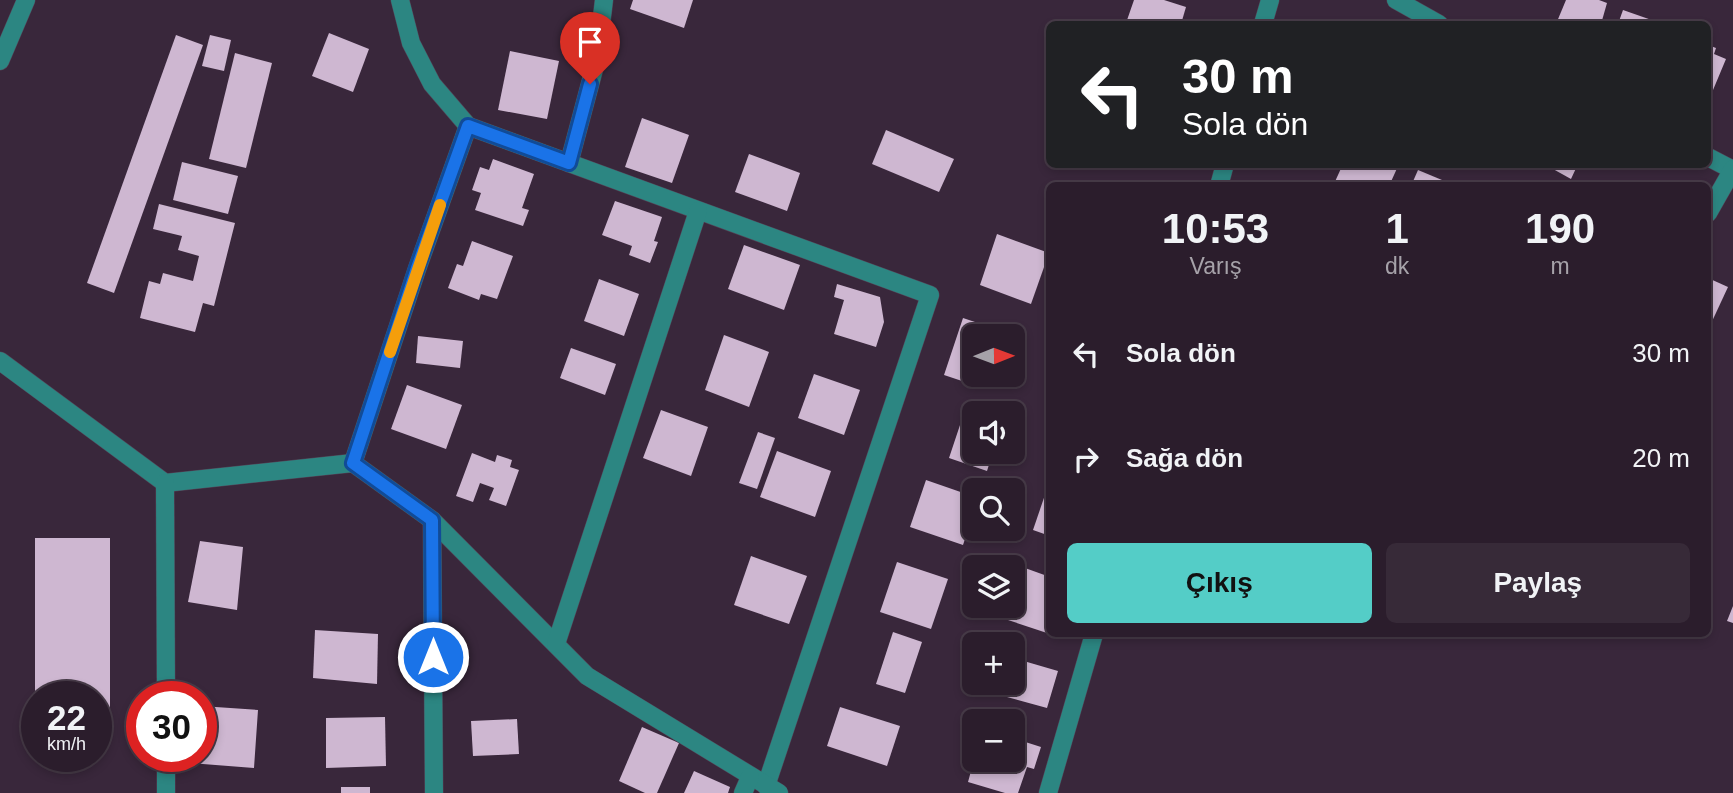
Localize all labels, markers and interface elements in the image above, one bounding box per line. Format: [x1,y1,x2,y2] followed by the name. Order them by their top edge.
[560,12.0,620,84] pin
[571,23,609,61] icon: arrive
[1067,49,1158,140] icon: left
[1182,49,1294,103] text: 30 m
[1182,106,1308,142] text: Sola dön
[1162,205,1269,252] text: 10:53
[1385,205,1409,252] text: 1
[1525,205,1595,252] text: 190
[1190,253,1242,279] text: Varış
[1385,253,1409,279] text: dk
[1551,253,1570,279] text: m
[962,324,1026,387] north arrow
[962,324,1025,772] map controls
[1067,335,1105,373] icon: left
[1126,338,1236,368] text: Sola dön
[1632,338,1690,368] text: 30 m
[962,401,1025,464] button: sound
[1067,440,1105,478] icon: right
[1126,443,1243,473] text: Sağa dön
[1632,443,1690,473] text: 20 m
[962,478,1025,541] button: search
[1067,543,1372,623] button: Çıkış
[1386,543,1690,623] button: Paylaş
[962,555,1025,618] button: layers
[396,620,470,694] position arrow
[962,632,1025,695] button: +
[126,681,217,772] speed limit sign: 30
[47,698,86,737] text: 22
[962,709,1025,772] button: −
[47,734,86,754] text: km/h

